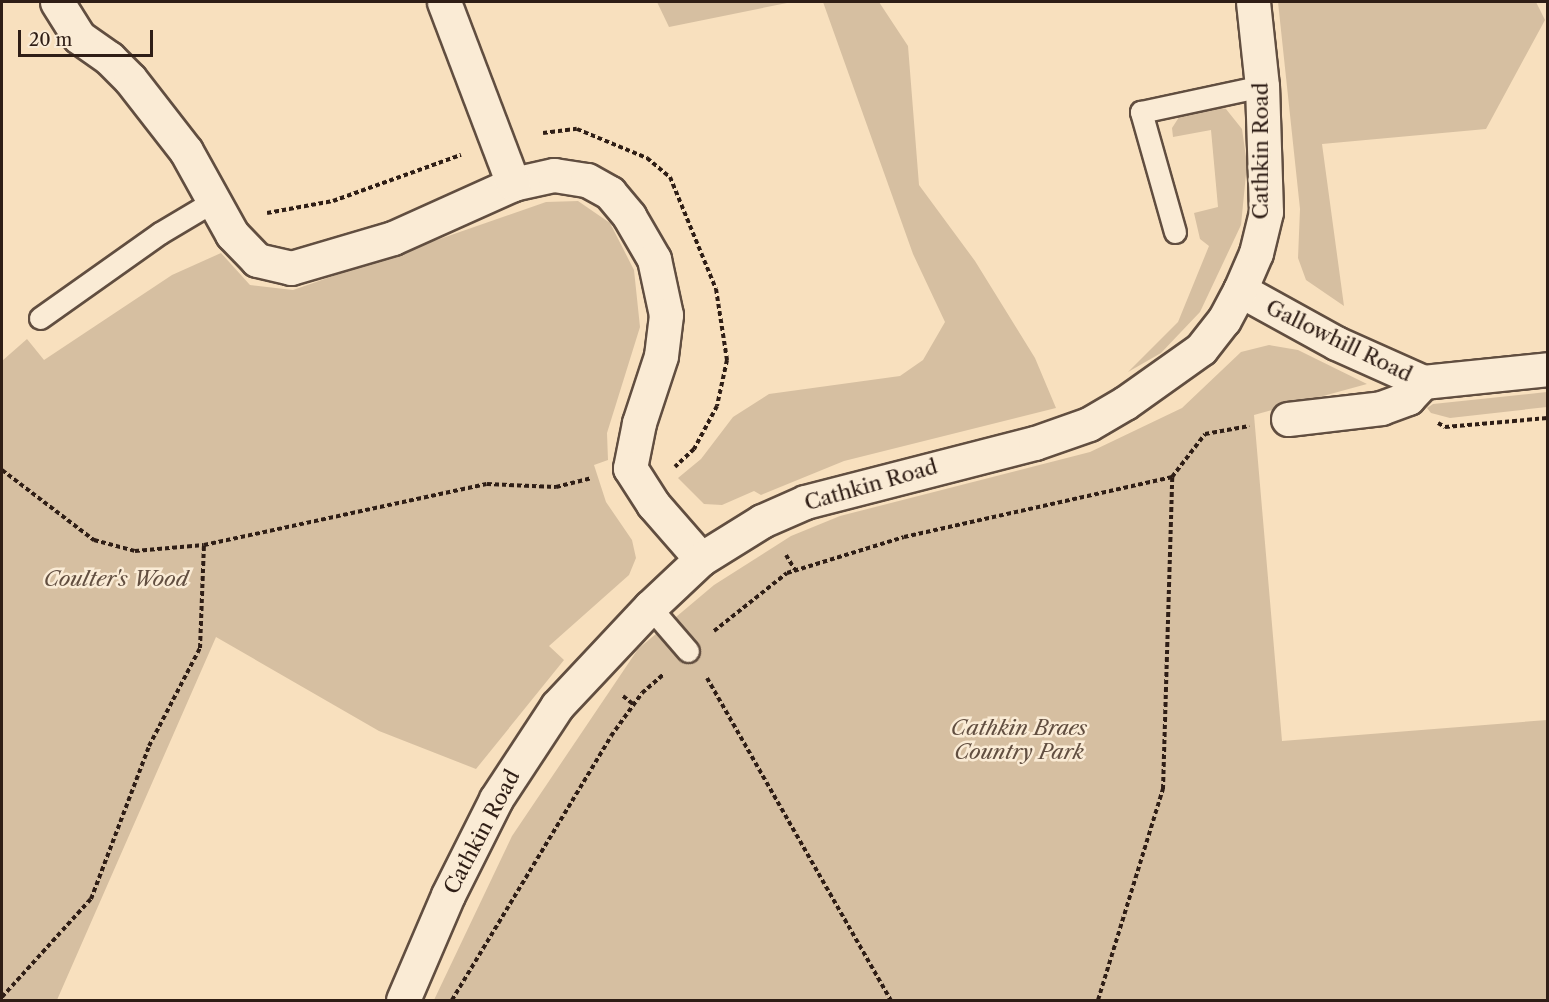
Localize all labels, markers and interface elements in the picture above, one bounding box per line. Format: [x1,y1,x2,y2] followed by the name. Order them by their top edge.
[21,18,156,56] scale bar
[29,29,72,51] text: 20 m
[1248,82,1274,220] street label: Cathkin Road
[1262,295,1416,387] street label: Gallowhill Road
[802,454,940,516] street label: Cathkin Road
[44,566,188,592] park label: Coulter's Wood
[951,715,1087,765] park label: Cathkin Braes Country Park
[439,766,525,898] street label: Cathkin Road

